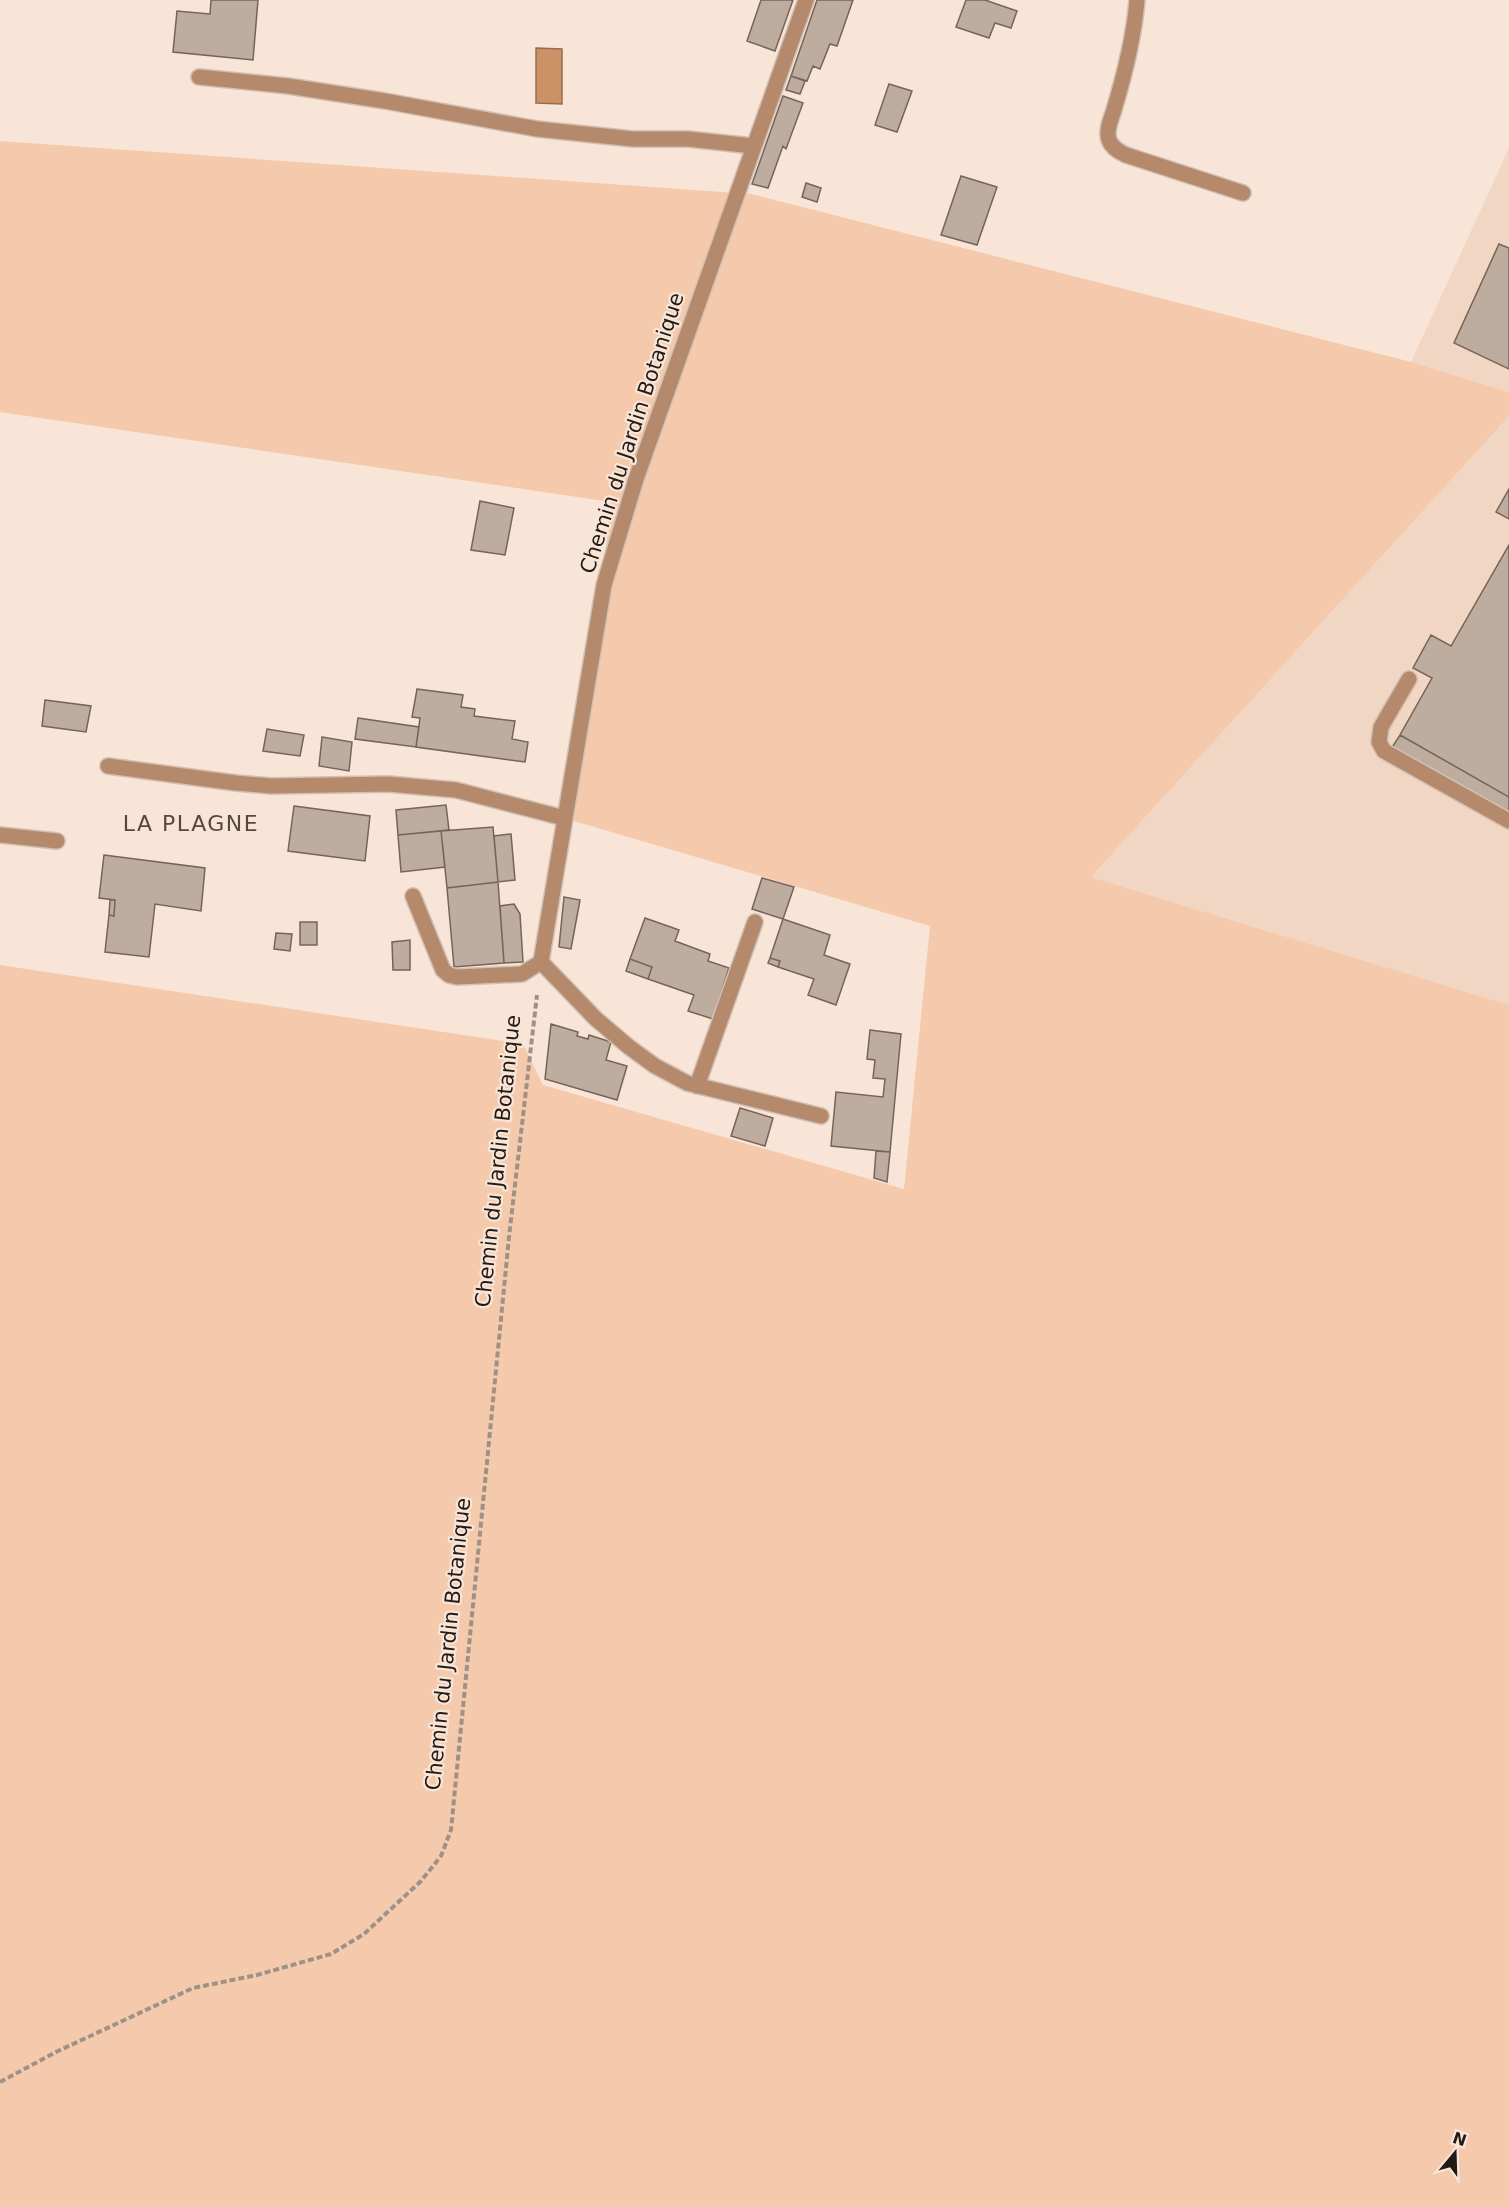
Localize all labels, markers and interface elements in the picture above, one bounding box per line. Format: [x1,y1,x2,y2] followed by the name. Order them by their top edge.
[575,289,689,577] street label: Chemin du Jardin Botanique
[123,811,259,836] district label: LA PLAGNE
[471,1014,525,1308] street label: Chemin du Jardin Botanique
[421,1497,475,1791] street label: Chemin du Jardin Botanique
[1425,2123,1485,2183] north arrow
[1450,2128,1469,2150] text: N

